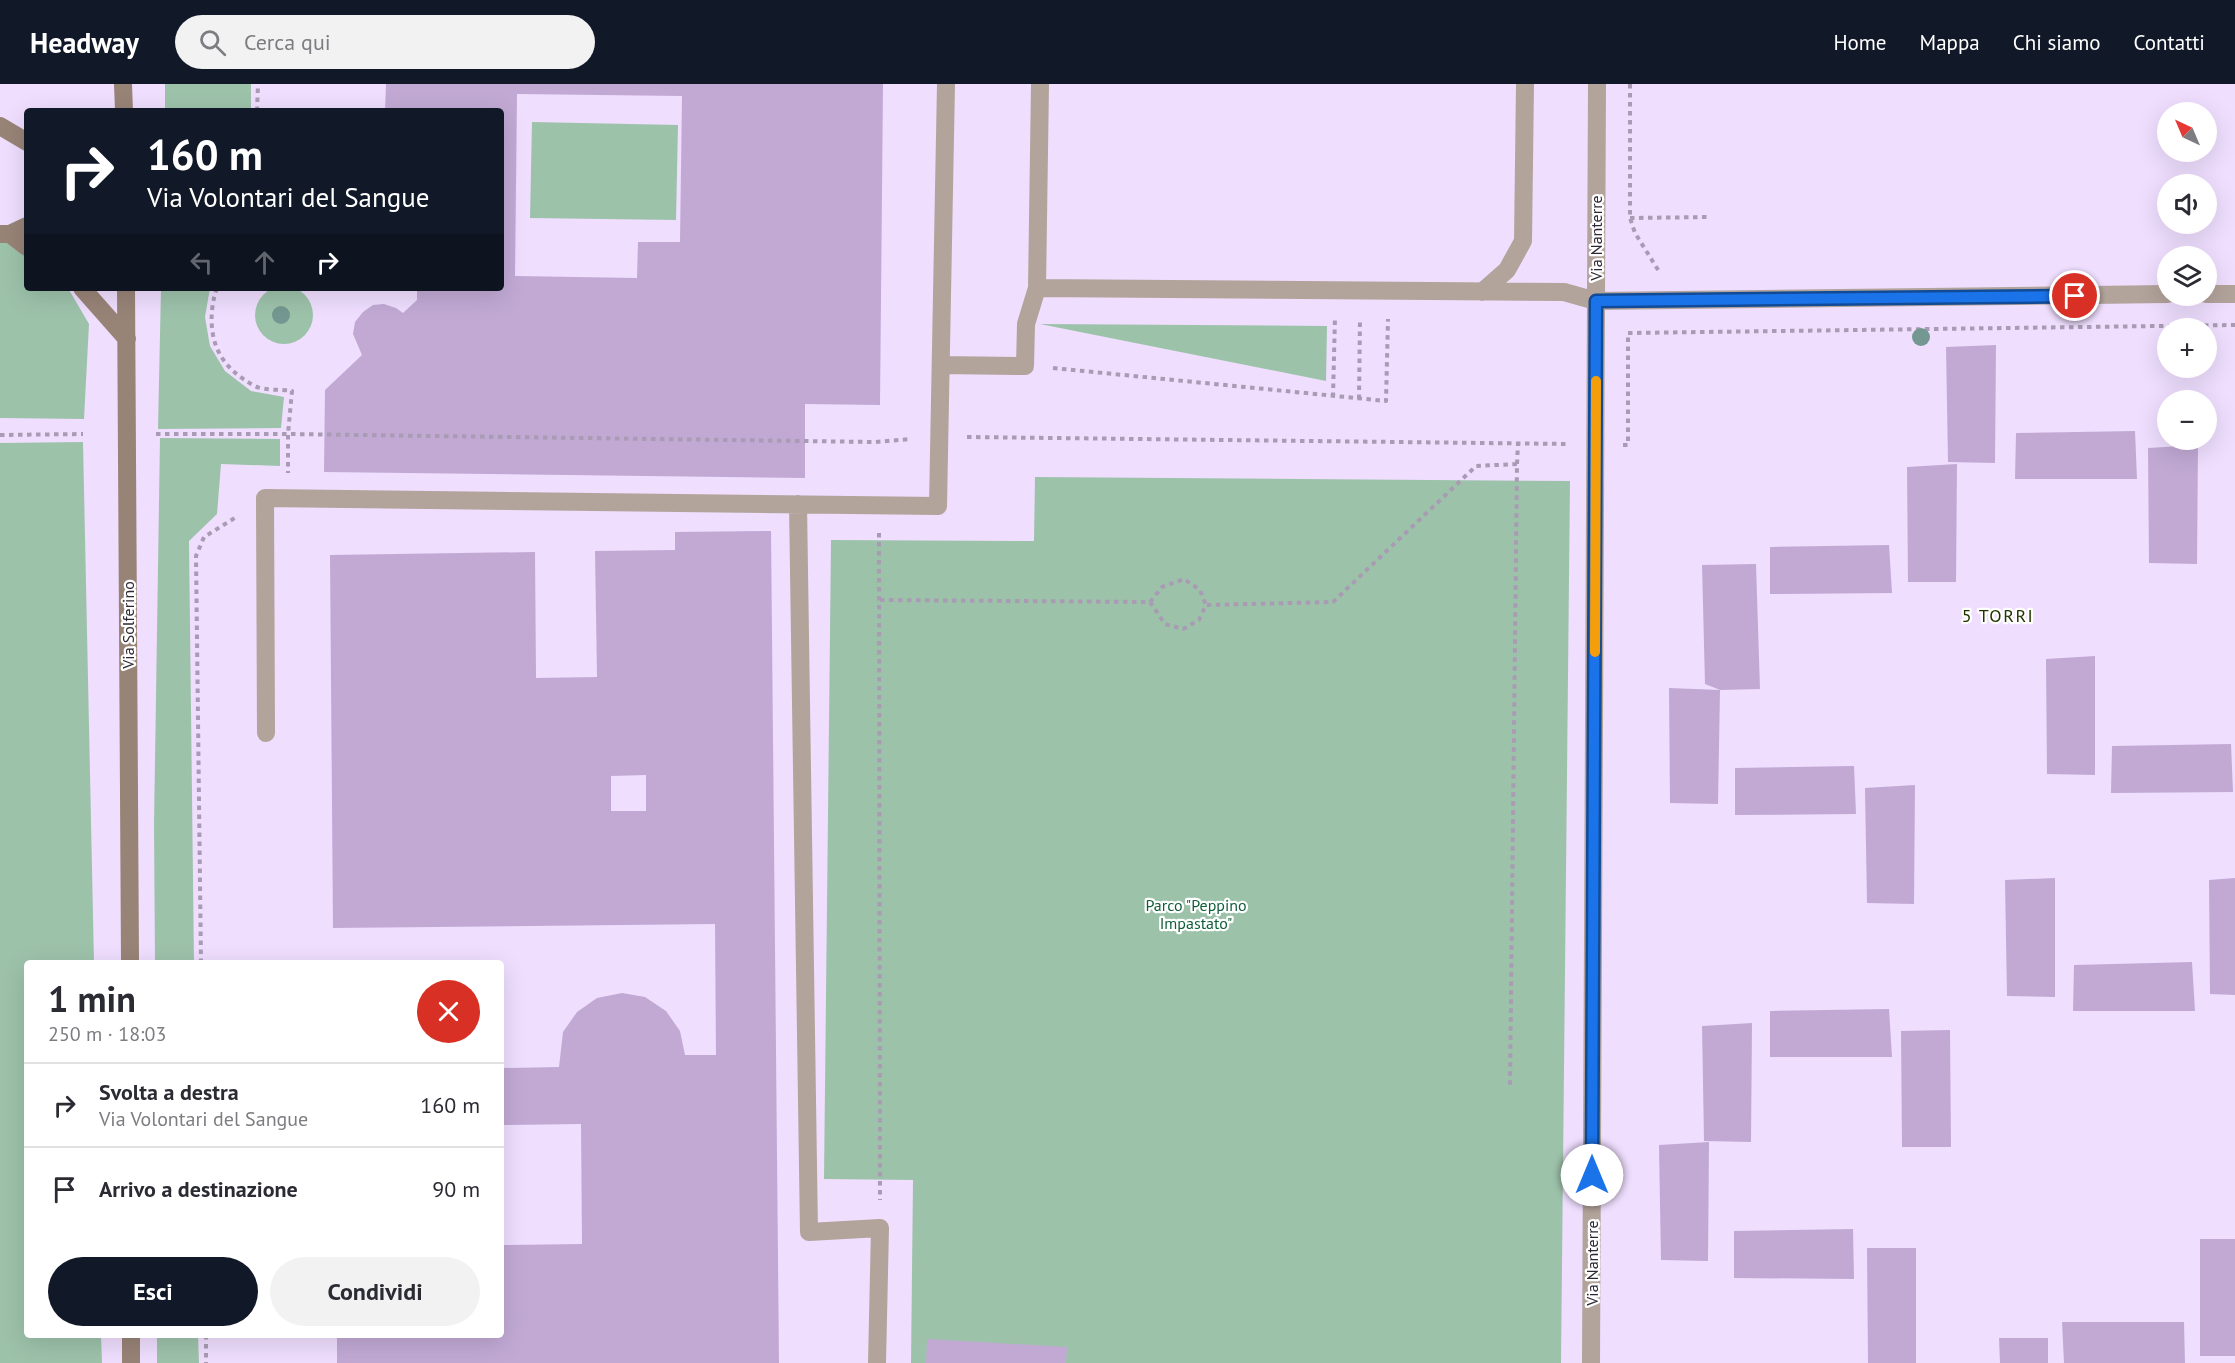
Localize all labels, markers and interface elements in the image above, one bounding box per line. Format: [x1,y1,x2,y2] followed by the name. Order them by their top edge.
[175,15,595,69] search box
[30,24,139,61] text: Headway
[196,26,229,59] icon: search
[244,28,331,56] text: Cerca qui
[1833,29,1887,56] text: Home
[1920,29,1980,56] text: Mappa
[2013,29,2101,56] text: Chi siamo
[2134,29,2205,56] text: Contatti
[2157,102,2217,162] north arrow
[2157,102,2217,450] map controls
[147,127,263,182] text: 160 m
[48,132,126,210] icon: right
[2157,174,2217,234] button: sound
[147,180,430,214] text: Via Volontari del Sangue
[1586,195,1606,282] street label: Via Nanterre
[185,246,218,279] icon: left
[248,246,281,279] icon: ahead
[311,246,344,279] icon: right
[2157,246,2217,306] button: layers
[2049,270,2100,321] pin
[2058,279,2091,312] icon: arrive
[2157,318,2217,378] button: +
[2157,390,2217,450] button: −
[118,581,138,670] street label: Via Solferino
[1962,604,2034,627] district label: 5 TORRI
[1145,895,1247,933] park label: Parco "Peppino Impastato"
[48,975,136,1022] text: 1 min
[417,980,480,1043] button: close
[48,1021,166,1047] text: 250 m · 18:03
[99,1078,239,1106] text: Svolta a destra
[48,1089,81,1122] icon: right
[420,1091,480,1119] text: 160 m
[99,1106,308,1132] text: Via Volontari del Sangue
[1560,1143,1624,1207] position arrow
[48,1173,81,1206] icon: arrive
[99,1175,298,1203] text: Arrivo a destinazione
[432,1175,480,1203] text: 90 m
[1582,1220,1602,1307] street label: Via Nanterre
[48,1257,258,1326] button: Esci
[270,1257,480,1326] button: Condividi

